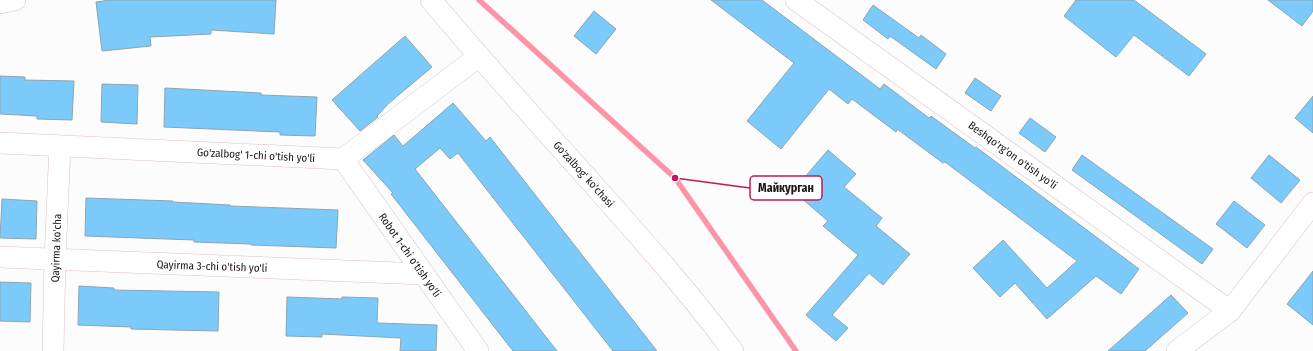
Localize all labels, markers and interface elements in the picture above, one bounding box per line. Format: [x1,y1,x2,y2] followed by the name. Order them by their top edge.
[966,119,1060,192] street label: Beshqo'rg'on o'tish yo'li
[551,139,617,210] street label: Go'zalbog' ko'chasi
[197,146,316,165] street label: Go'zalbog' 1-chi o'tish yo'li
[750,176,822,200] callout: Майкурган
[758,181,814,195] text: Майкурган
[376,211,444,300] street label: Robot 1-chi o'tish yo'li
[49,213,64,283] street label: Qayirma ko'cha
[156,258,268,275] street label: Qayirma 3-chi o'tish yo'li

